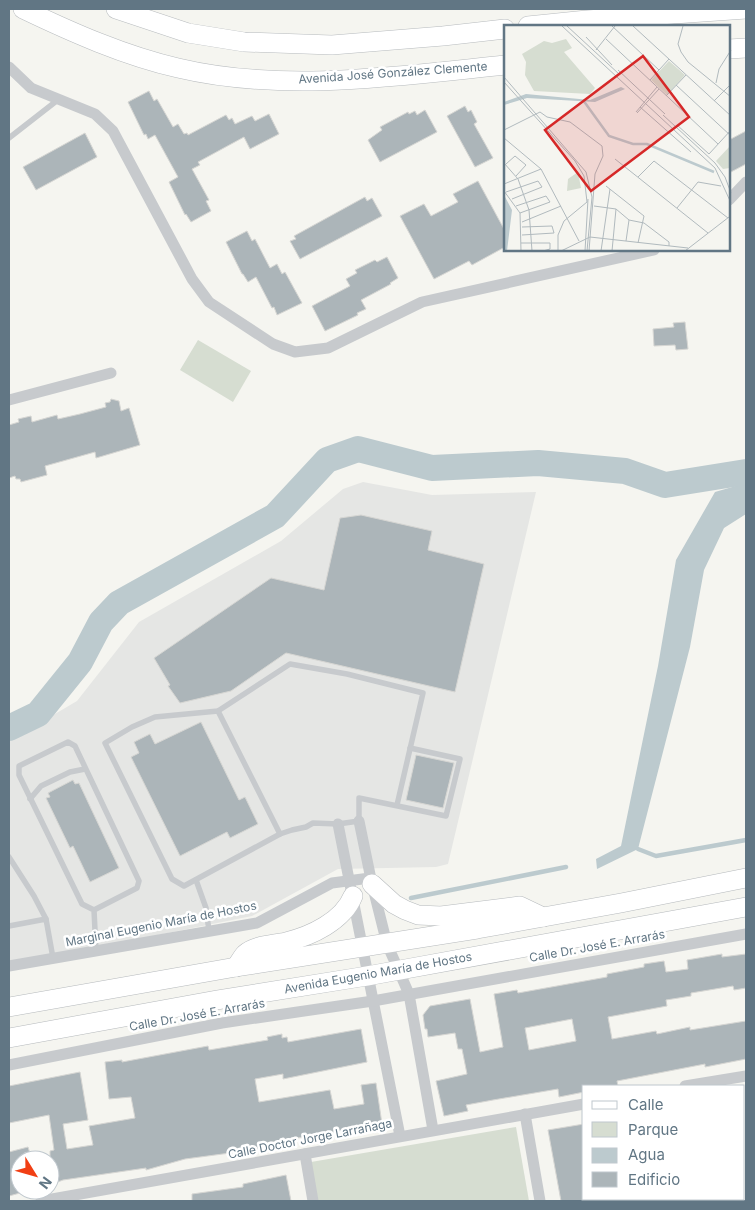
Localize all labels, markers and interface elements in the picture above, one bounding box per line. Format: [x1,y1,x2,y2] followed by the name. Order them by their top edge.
[504,25,730,251] inset map
[298,58,488,87] street label: Avenida José González Clemente
[64,898,258,949] street label: Marginal Eugenio María de Hostos
[528,926,666,965] street label: Calle Dr. José E. Arrarás
[283,949,473,996] street label: Avenida Eugenio María de Hostos
[128,995,266,1034] street label: Calle Dr. José E. Arrarás
[582,1085,745,1200] legend
[628,1095,663,1114] text: Calle
[227,1115,393,1162] street label: Calle Doctor Jorge Larrañaga
[628,1120,678,1139] text: Parque
[628,1145,665,1164] text: Agua
[10,1150,60,1200] north arrow
[628,1170,680,1189] text: Edificio
[36,1174,56,1193] text: N

